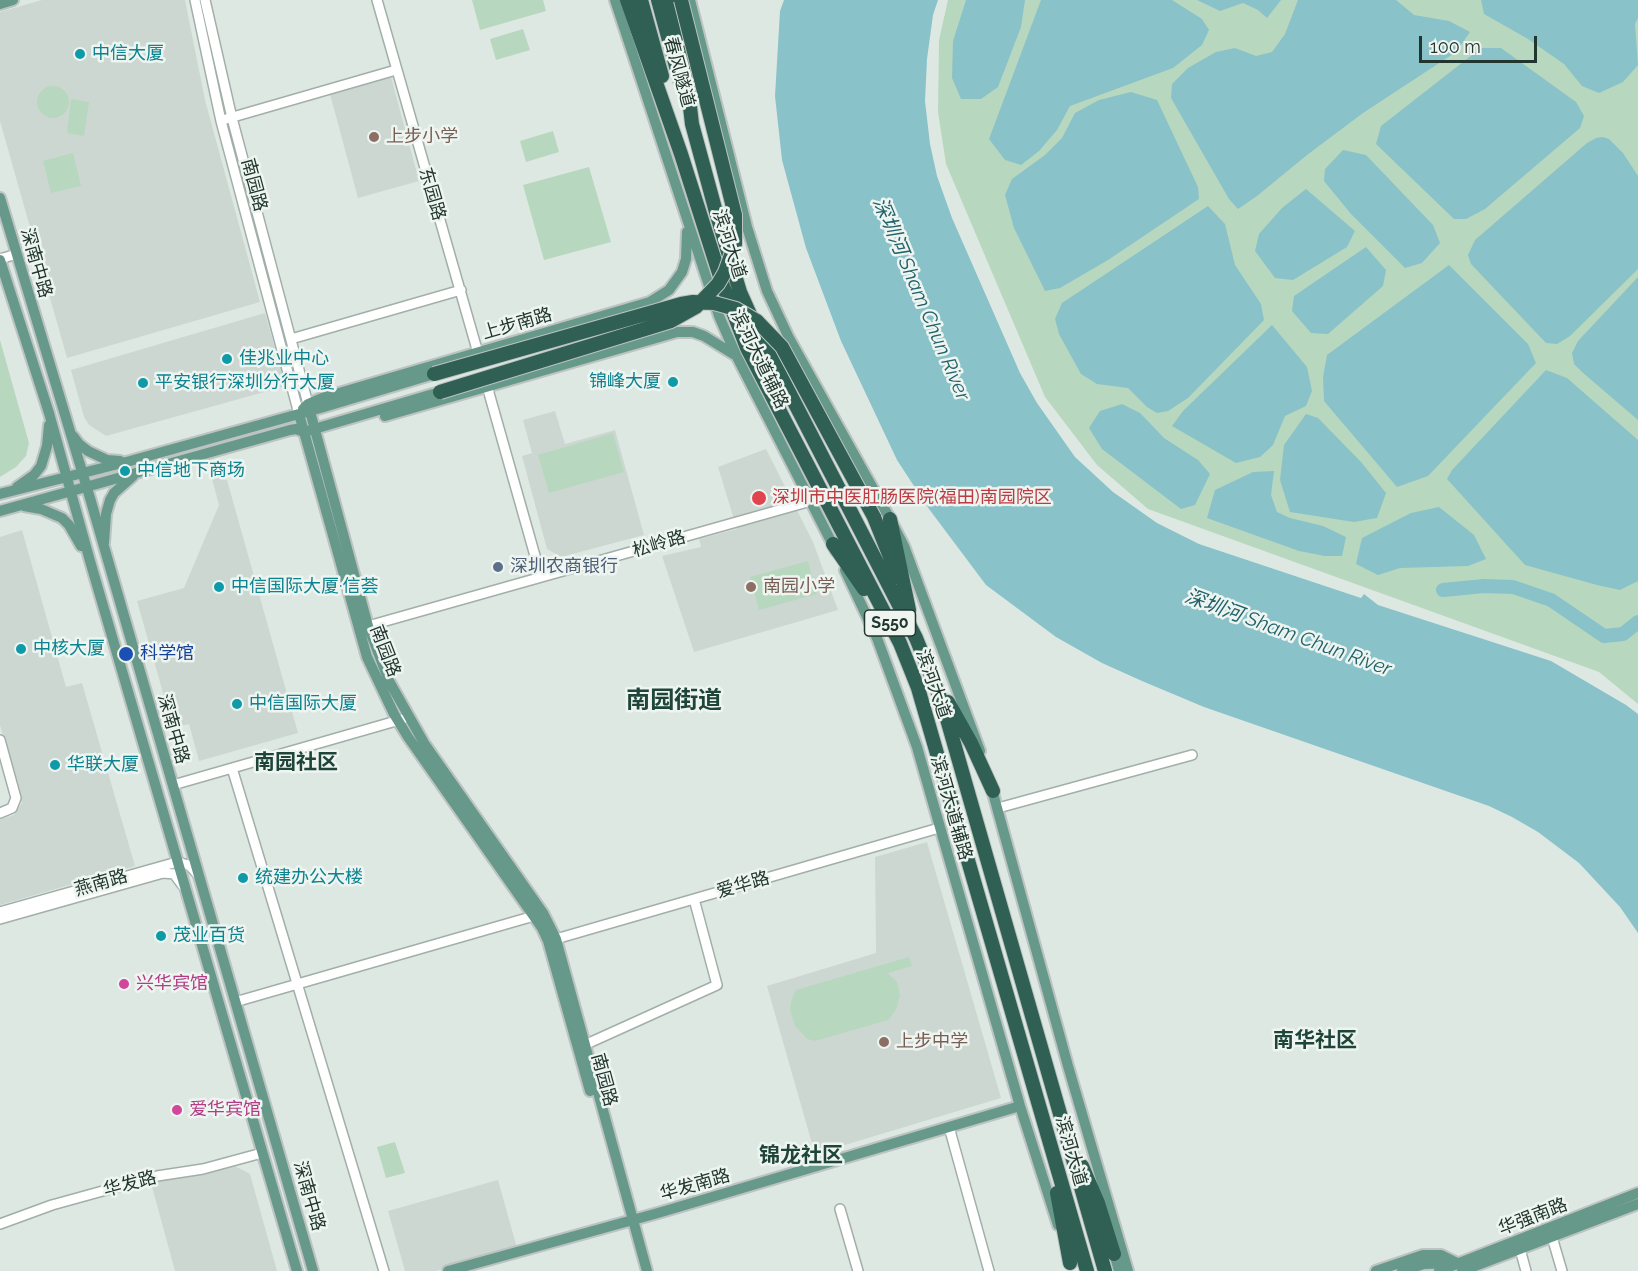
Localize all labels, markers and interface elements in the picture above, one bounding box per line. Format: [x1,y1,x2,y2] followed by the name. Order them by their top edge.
[1422,24,1540,62] scale bar
[659,34,699,110] street label: 春风隧道
[1430,36,1481,57] text: 100 m
[92,43,164,65] place label: 中信大厦
[73,47,87,61] marker: 中信大厦
[386,126,458,148] place label: 上步小学
[367,130,381,144] marker: 上步小学
[237,156,271,214] street label: 南园路
[414,165,450,223] street label: 东园路
[867,194,975,404] water label: 深圳河 Sham Chun River
[708,206,750,282] street label: 滨河大道
[16,225,56,301] street label: 深南中路
[479,304,555,344] street label: 上步南路
[726,306,792,412] street label: 滨河大道辅路
[239,348,329,370] place label: 佳兆业中心
[220,352,234,366] marker: 佳兆业中心
[589,371,661,393] place label: 锦峰大厦
[155,372,335,394] place label: 平安银行深圳分行大厦
[666,375,680,389] marker: 锦峰大厦
[136,376,150,390] marker: 平安银行深圳分行大厦
[137,460,245,482] place label: 中信地下商场
[118,464,132,478] marker: 中信地下商场
[772,487,1052,509] place label: 深圳市中医肛肠医院(福田)南园院区
[750,489,768,507] marker: 深圳市中医肛肠医院(福田)南园院区
[630,526,688,562] street label: 松岭路
[510,556,618,578] place label: 深圳农商银行
[491,560,505,574] marker: 深圳农商银行
[231,576,378,598] place label: 中信国际大厦·信荟
[763,576,835,598] place label: 南园小学
[212,580,226,594] marker: 中信国际大厦·信荟
[744,580,758,594] marker: 南园小学
[1181,584,1395,682] water label: 深圳河 Sham Chun River
[864,610,916,636] road number: S550
[365,622,405,680] street label: 南园路
[33,638,105,660] place label: 中核大厦
[14,642,28,656] marker: 中核大厦
[140,643,194,665] place label: 科学馆
[117,645,135,663] marker: 科学馆
[911,646,955,722] street label: 滨河大道
[626,687,722,715] district label: 南园街道
[153,691,193,767] street label: 深南中路
[249,693,357,715] place label: 中信国际大厦
[230,697,244,711] marker: 中信国际大厦
[254,750,338,776] district label: 南园社区
[926,753,976,863] street label: 滨河大道辅路
[67,754,139,776] place label: 华联大厦
[48,758,62,772] marker: 华联大厦
[72,865,130,901] street label: 燕南路
[255,867,363,889] place label: 统建办公大楼
[714,867,772,903] street label: 爱华路
[236,871,250,885] marker: 统建办公大楼
[173,925,245,947] place label: 茂业百货
[154,929,168,943] marker: 茂业百货
[136,973,208,995] place label: 兴华宾馆
[117,977,131,991] marker: 兴华宾馆
[1273,1028,1357,1054] district label: 南华社区
[896,1031,968,1053] place label: 上步中学
[877,1035,891,1049] marker: 上步中学
[587,1051,621,1109] street label: 南园路
[189,1099,261,1121] place label: 爱华宾馆
[170,1103,184,1117] marker: 爱华宾馆
[1051,1113,1091,1189] street label: 滨河大道
[759,1143,843,1169] district label: 锦龙社区
[289,1158,329,1234] street label: 深南中路
[657,1165,733,1205] street label: 华发南路
[101,1167,159,1201] street label: 华发路
[1496,1194,1570,1240] street label: 华强南路

